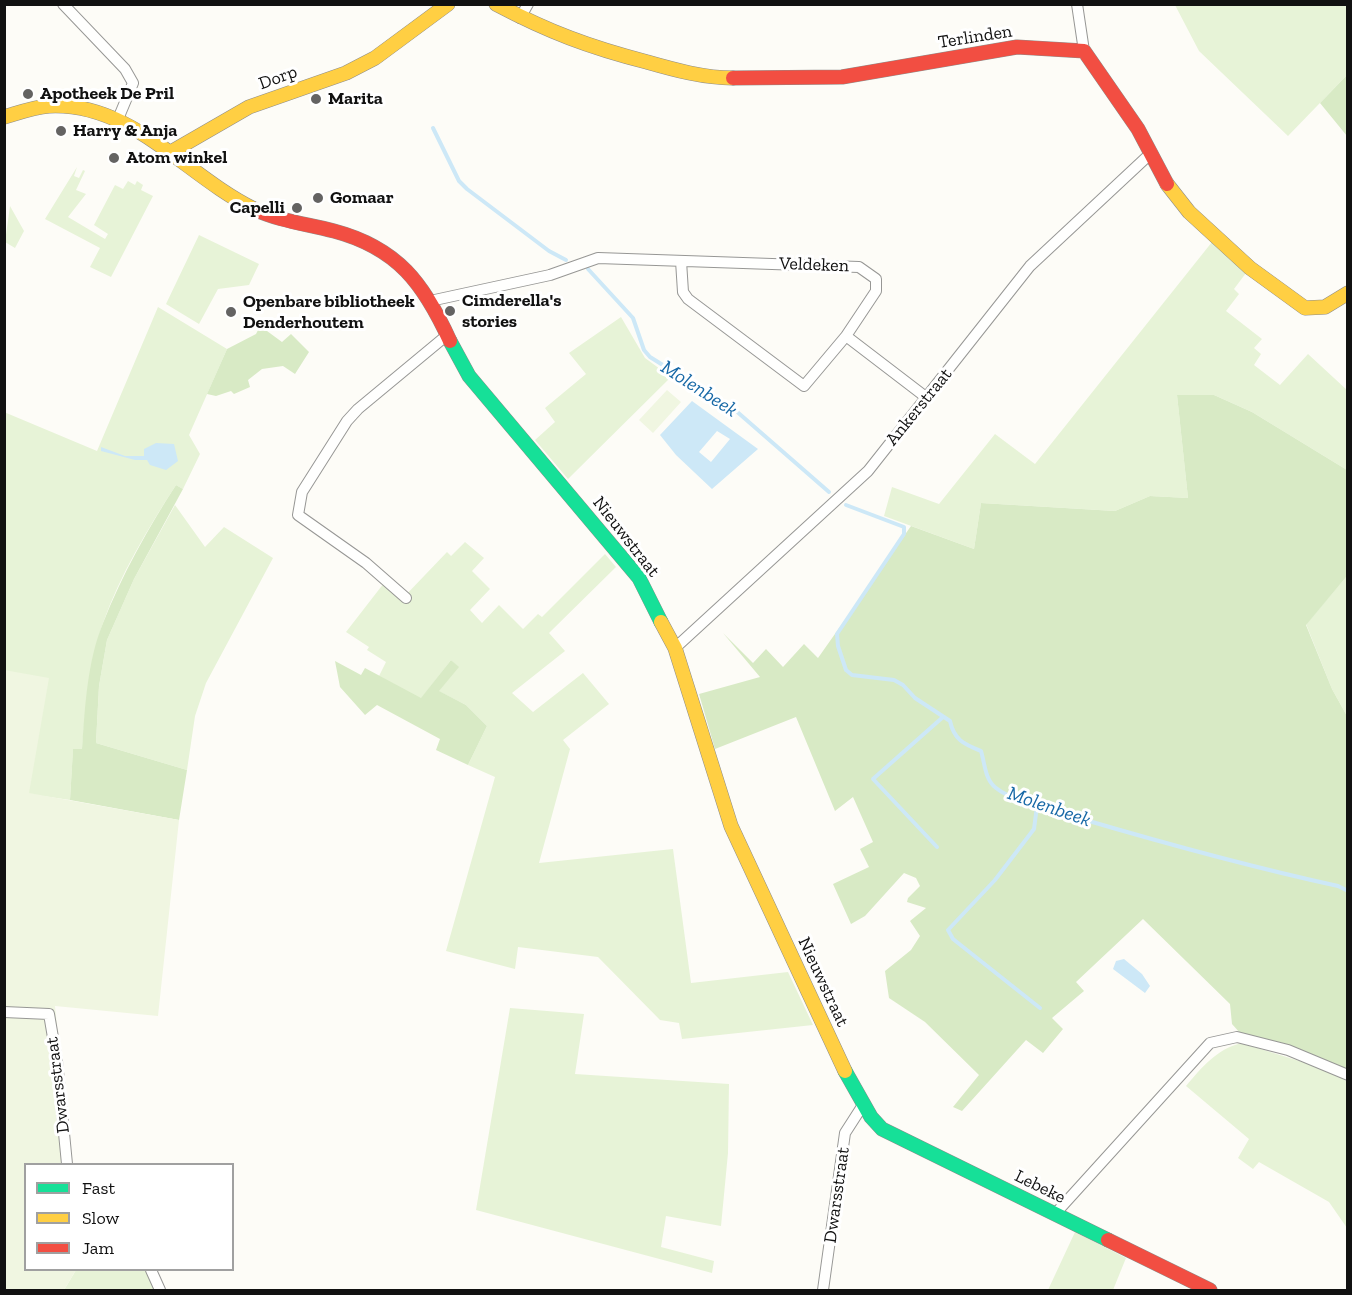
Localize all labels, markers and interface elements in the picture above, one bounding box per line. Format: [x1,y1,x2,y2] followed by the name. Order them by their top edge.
[936,20,1014,54] street label: Terlinden
[256,61,300,95] street label: Dorp
[40,83,174,105] place label: Apotheek De Pril
[21,87,35,101] marker: Apotheek De Pril
[328,88,383,110] place label: Marita
[309,92,323,106] marker: Marita
[73,120,177,142] place label: Harry & Anja
[54,124,68,138] marker: Harry & Anja
[126,147,227,169] place label: Atom winkel
[107,151,121,165] marker: Atom winkel
[330,187,394,209] place label: Gomaar
[311,191,325,205] marker: Gomaar
[230,197,285,219] place label: Capelli
[290,201,304,215] marker: Capelli
[779,253,849,277] street label: Veldeken
[462,290,562,332] place label: Cimderella's stories
[243,291,415,334] place label: Openbare bibliotheek Denderhoutem
[443,304,457,318] marker: Cimderella's stories
[224,305,238,319] marker: Openbare bibliotheek Denderhoutem
[656,355,742,423] water label: Molenbeek
[881,364,957,450] street label: Ankerstraat
[588,492,664,582] street label: Nieuwstraat
[1004,782,1094,832] water label: Molenbeek
[793,934,853,1030] street label: Nieuwstraat
[41,1036,75,1134] street label: Dwarsstraat
[820,1146,854,1244] street label: Dwarsstraat
[24,1163,234,1271] legend
[1011,1165,1069,1209] street label: Lebeke
[82,1177,115,1199] text: Fast
[82,1207,119,1229] text: Slow
[82,1237,114,1259] text: Jam

